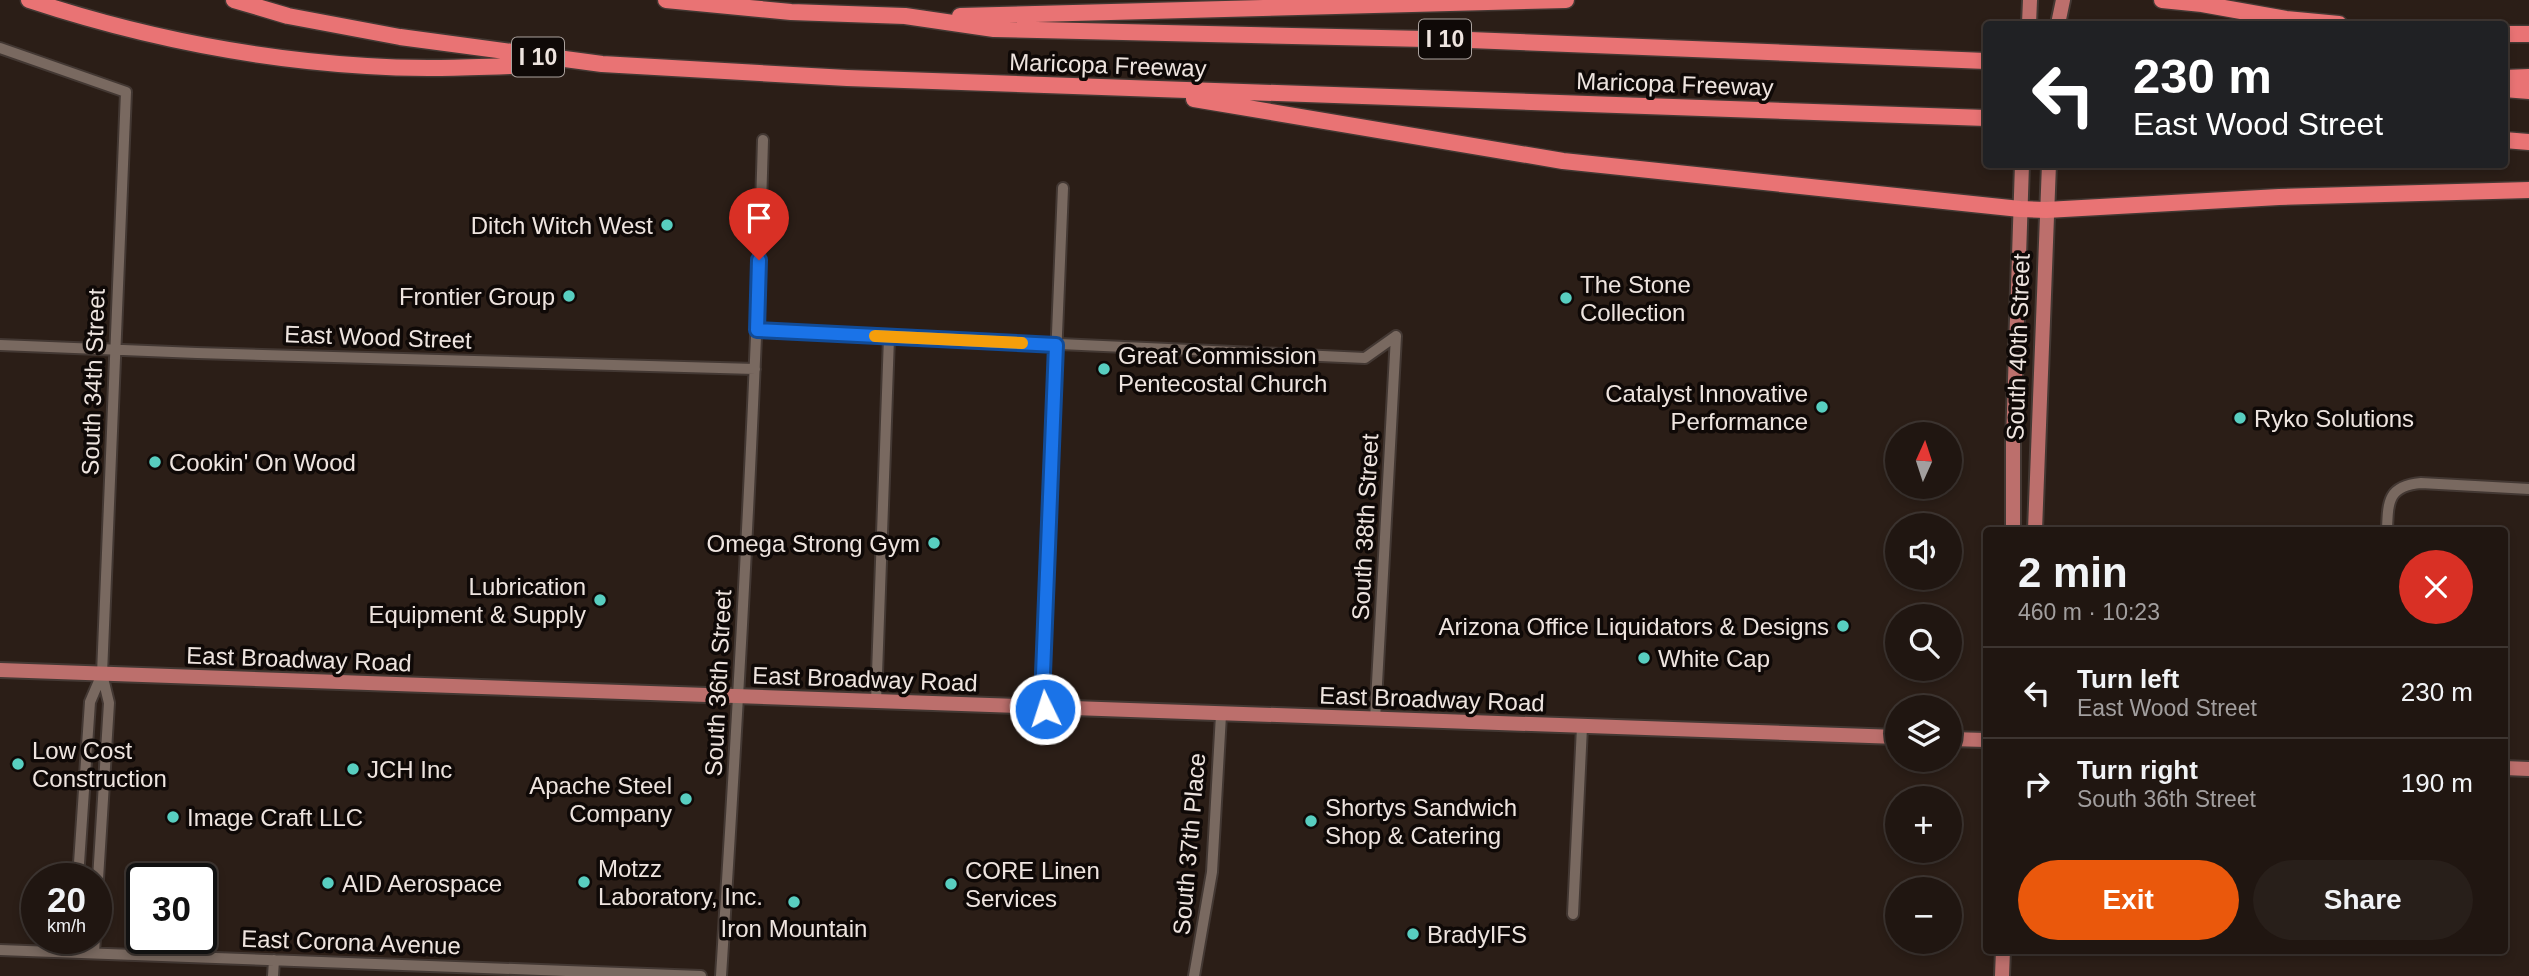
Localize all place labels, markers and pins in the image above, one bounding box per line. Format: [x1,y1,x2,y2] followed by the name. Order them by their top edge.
[729,188,789,260] pin
[471,212,653,239] place label: Ditch Witch West
[659,217,675,233] marker: Ditch Witch West
[1580,271,1691,326] place label: The Stone Collection
[399,283,555,310] place label: Frontier Group
[561,288,577,304] marker: Frontier Group
[1558,290,1574,306] marker: The Stone Collection
[1118,342,1327,397] place label: Great Commission Pentecostal Church
[1096,361,1112,377] marker: Great Commission Pentecostal Church
[1605,380,1808,435] place label: Catalyst Innovative Performance
[1814,399,1830,415] marker: Catalyst Innovative Performance
[2254,405,2414,432] place label: Ryko Solutions
[2232,410,2248,426] marker: Ryko Solutions
[169,449,356,476] place label: Cookin' On Wood
[147,454,163,470] marker: Cookin' On Wood
[707,530,920,557] place label: Omega Strong Gym
[926,535,942,551] marker: Omega Strong Gym
[369,573,586,628] place label: Lubrication Equipment & Supply
[592,592,608,608] marker: Lubrication Equipment & Supply
[1439,613,1829,640] place label: Arizona Office Liquidators & Designs
[1835,618,1851,634] marker: Arizona Office Liquidators & Designs
[1658,645,1770,672] place label: White Cap
[1636,650,1652,666] marker: White Cap
[32,737,167,792] place label: Low Cost Construction
[10,756,26,772] marker: Low Cost Construction
[367,756,452,783] place label: JCH Inc
[345,761,361,777] marker: JCH Inc
[529,772,672,827] place label: Apache Steel Company
[678,791,694,807] marker: Apache Steel Company
[1325,794,1517,849] place label: Shortys Sandwich Shop & Catering
[187,804,363,831] place label: Image Craft LLC
[165,809,181,825] marker: Image Craft LLC
[1303,813,1319,829] marker: Shortys Sandwich Shop & Catering
[598,855,763,910] place label: Motzz Laboratory, Inc.
[965,857,1100,912] place label: CORE Linen Services
[342,870,502,897] place label: AID Aerospace
[576,874,592,890] marker: Motzz Laboratory, Inc.
[320,875,336,891] marker: AID Aerospace
[943,876,959,892] marker: CORE Linen Services
[786,894,802,910] marker: Iron Mountain
[721,915,867,942] place label: Iron Mountain
[1427,921,1527,948] place label: BradyIFS
[1405,926,1421,942] marker: BradyIFS

